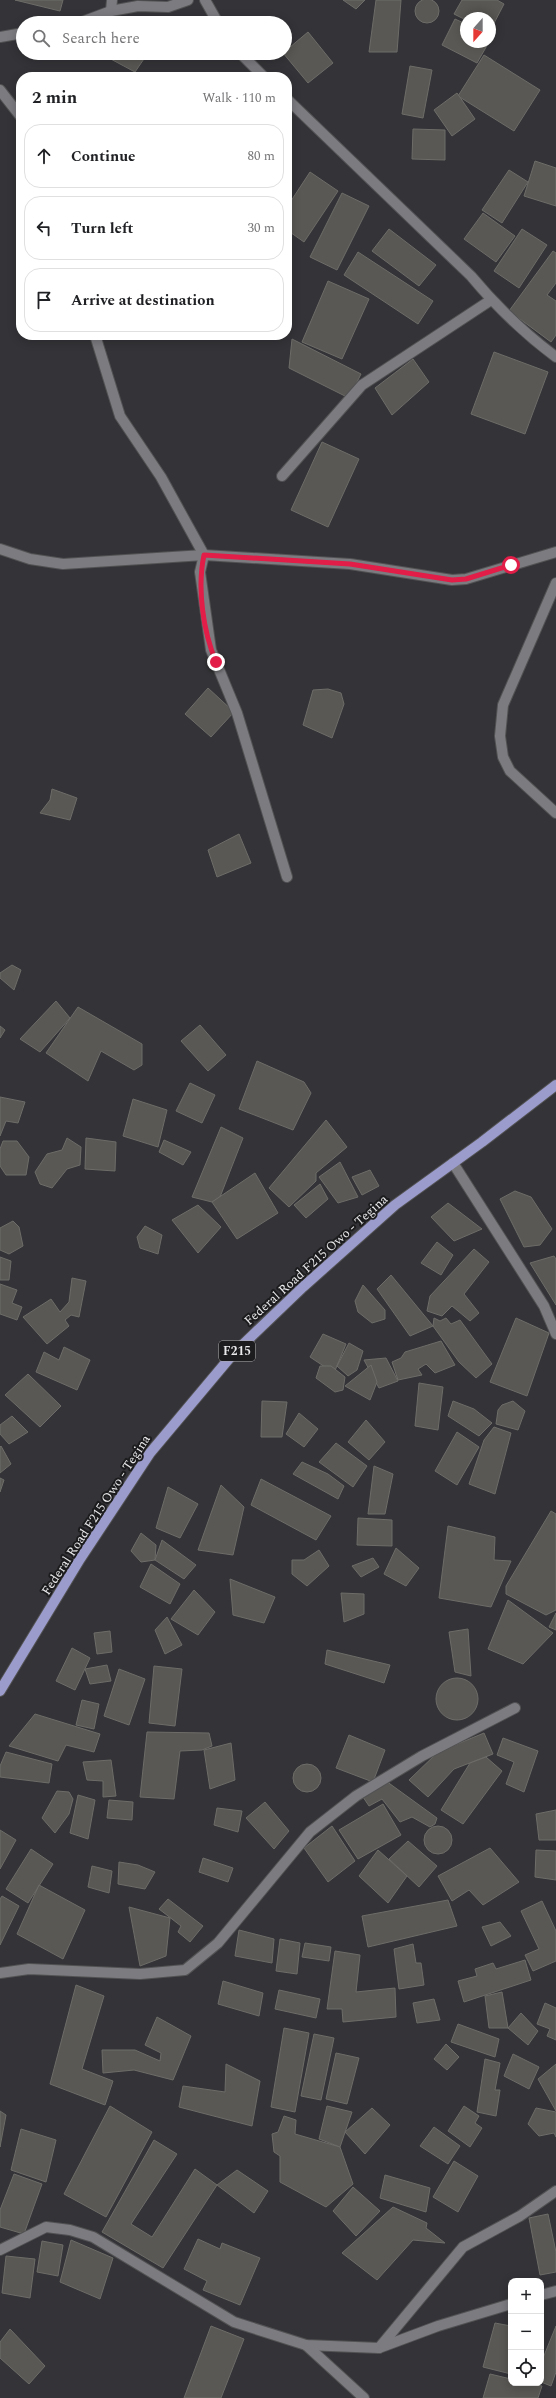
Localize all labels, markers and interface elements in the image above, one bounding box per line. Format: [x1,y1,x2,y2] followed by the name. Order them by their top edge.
[460,12,496,48] north arrow
[16,16,292,60] search box
[30,27,52,49] icon: search
[62,27,140,50] text: Search here
[32,85,77,111] text: 2 min
[202,88,276,108] text: Walk · 110 m
[33,145,55,167] icon: ahead
[71,145,136,168] text: Continue
[248,146,275,166] text: 80 m
[33,217,55,239] icon: left
[71,217,133,240] text: Turn left
[248,218,275,238] text: 30 m
[33,289,55,311] icon: arrive
[71,289,215,312] text: Arrive at destination
[502,556,520,574] route start
[207,653,225,671] route end
[240,1189,393,1330] street label: Federal Road F215 Owo - Tegina
[219,1341,255,1361] road number: F215
[36,1430,156,1599] street label: Federal Road F215 Owo - Tegina
[508,2278,544,2386] map controls
[508,2278,544,2314] button: +
[508,2314,544,2350] button: −
[508,2350,544,2386] button: locate

